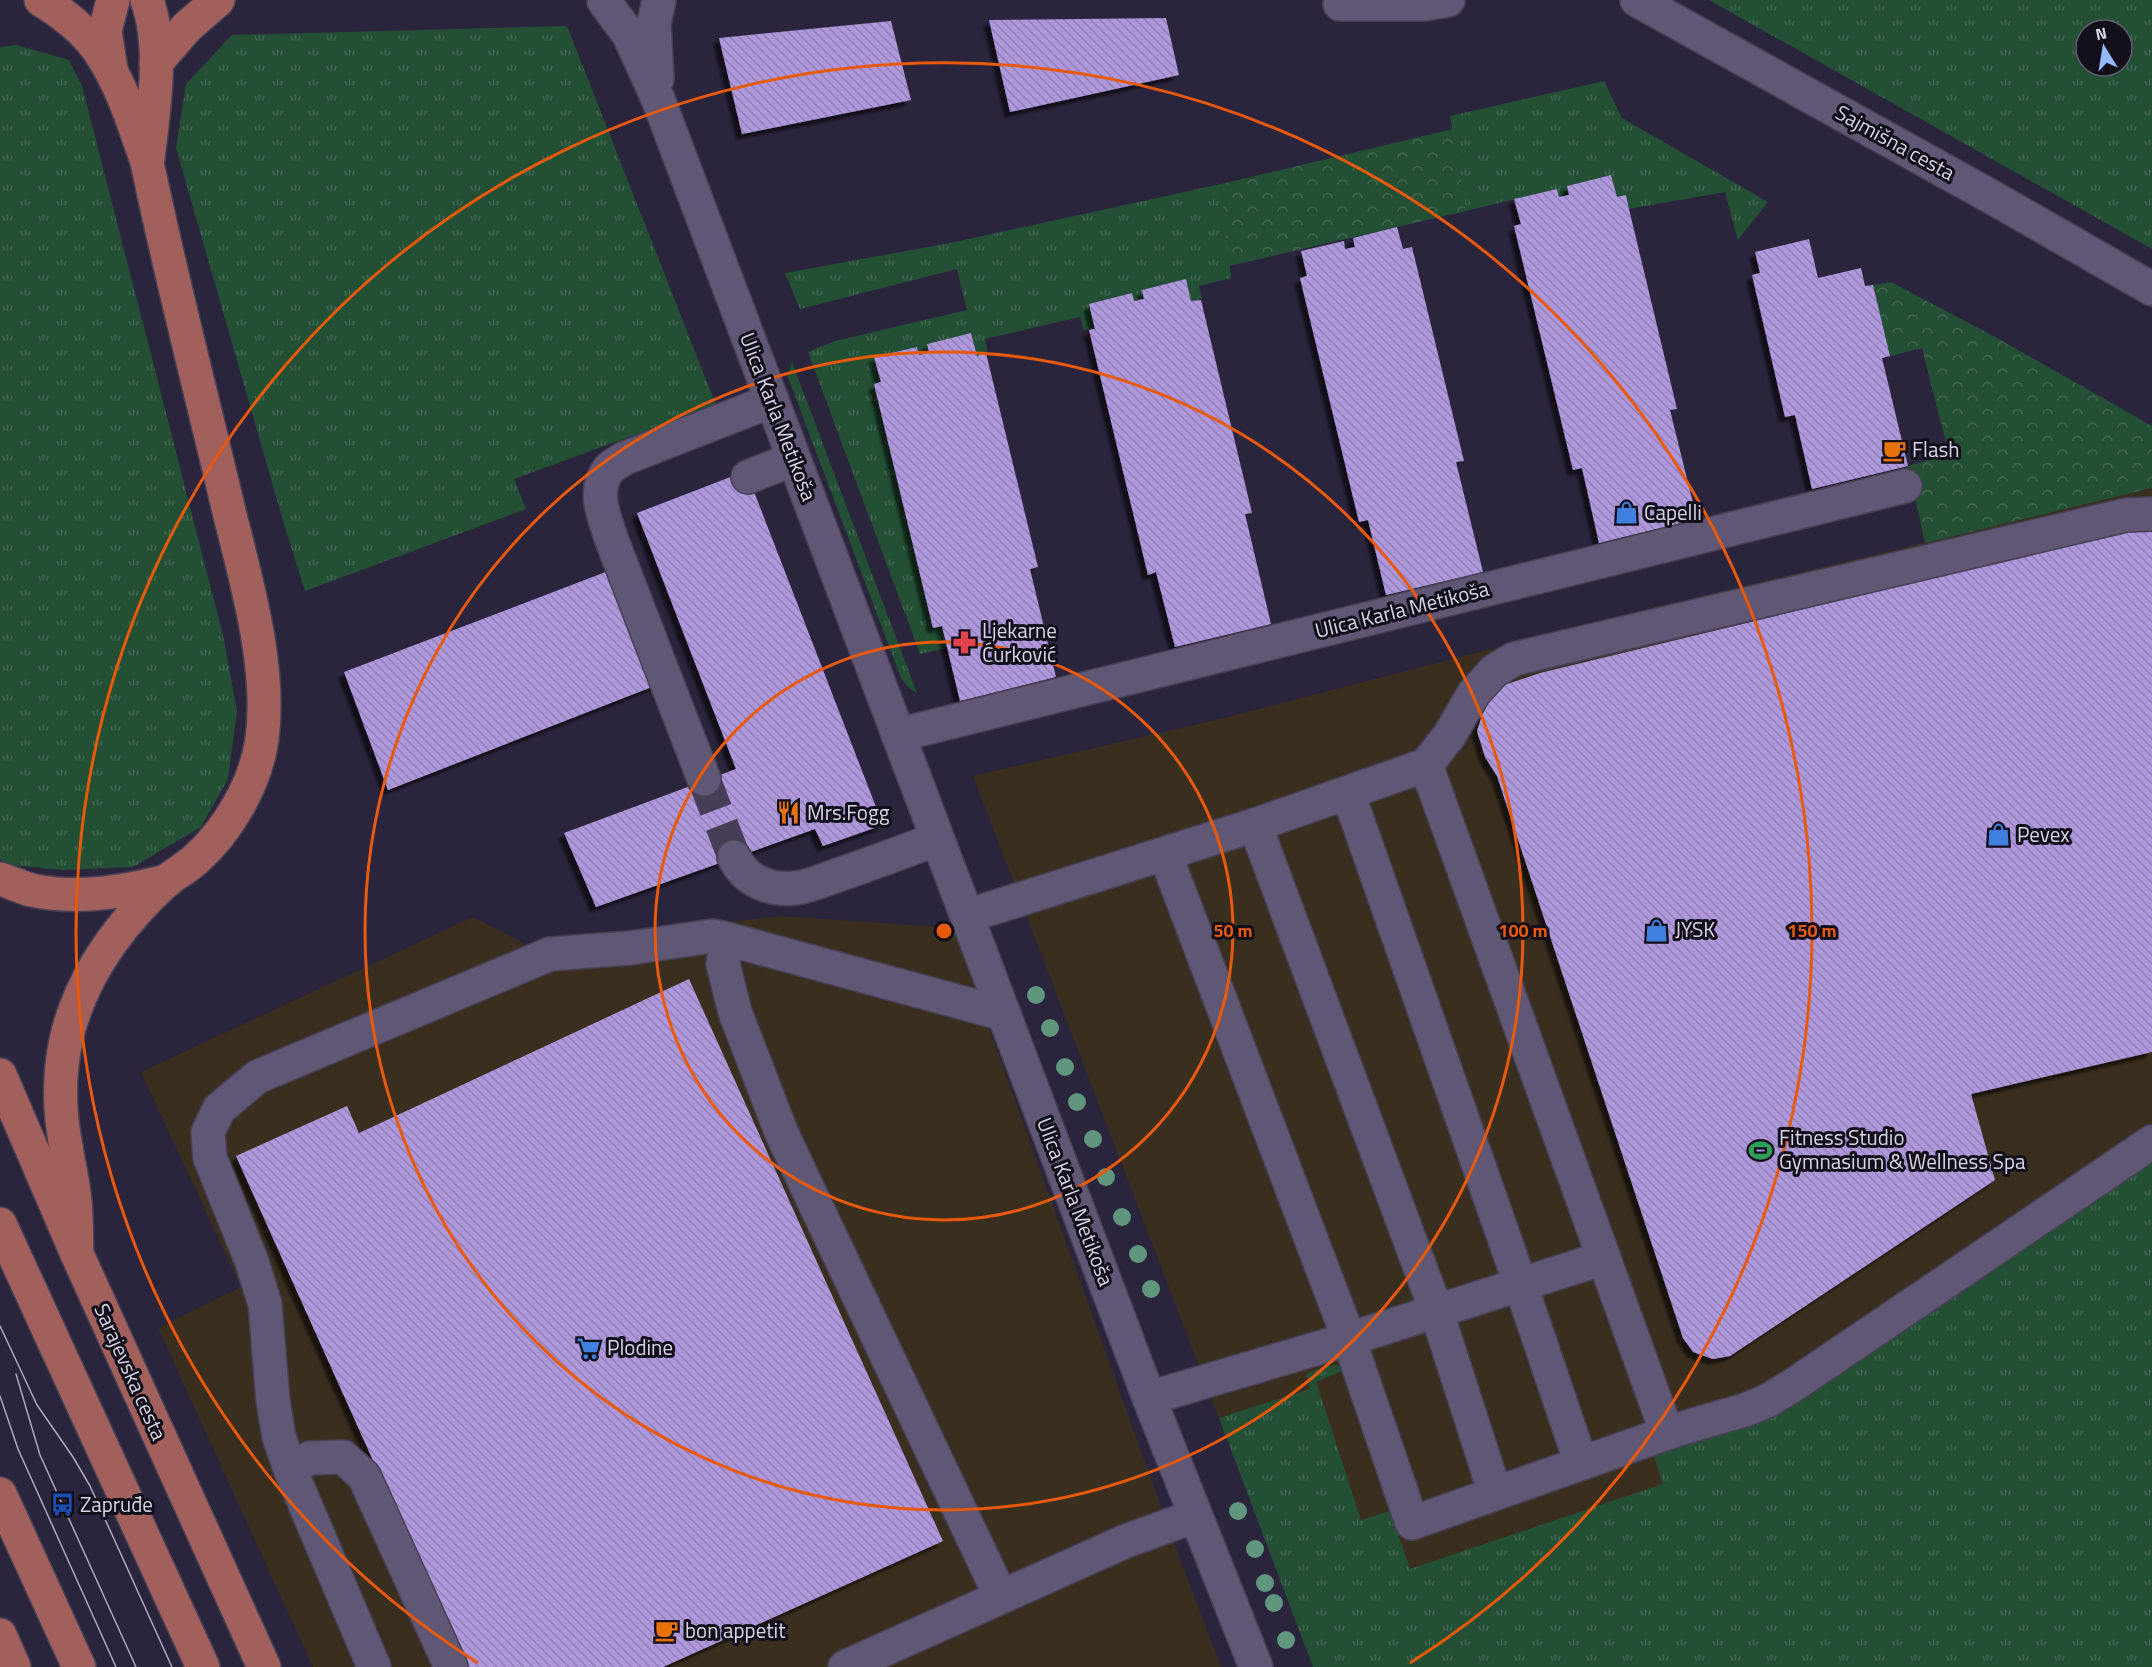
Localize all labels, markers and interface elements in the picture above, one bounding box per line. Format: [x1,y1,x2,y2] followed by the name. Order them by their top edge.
[2074,18,2134,78] north arrow
[2093,20,2109,46] text: N
[1830,96,1961,188] street label: Sajmišna cesta
[732,328,826,506] street label: Ulica Karla Metikoša
[1912,433,1959,465] place label: Flash
[1881,437,1907,463] cafe icon: Flash
[1644,496,1702,528] place label: Capelli
[1613,500,1639,526] shop icon: Capelli
[1311,572,1493,646] street label: Ulica Karla Metikoša
[982,614,1057,670] place label: Ljekarne Ćurković
[951,630,977,656] pharmacy icon: Ljekarne Ćurković
[807,796,890,828] place label: Mrs.Fogg
[776,800,802,826] restaurant icon: Mrs.Fogg
[2017,818,2070,850] place label: Pevex
[1986,822,2012,848] shop icon: Pevex
[1675,913,1715,945] place label: JYSK
[1213,917,1253,944] text: 50 m
[1498,917,1548,944] text: 100 m
[1644,917,1670,943] shop icon: JYSK
[1787,917,1837,944] text: 150 m
[934,921,954,941] centre of rings
[1029,1113,1123,1291] street label: Ulica Karla Metikoša
[1779,1121,2026,1177] place label: Fitness Studio Gymnasium & Wellness Spa
[1748,1137,1774,1163] sports icon: Fitness Studio Gymnasium & Wellness Spa
[86,1298,176,1446] street label: Sarajevska cesta
[607,1331,673,1363] place label: Plodine
[576,1335,602,1361] supermarket icon: Plodine
[80,1488,153,1520] place label: Zapruđe
[49,1492,75,1518] bus stop icon: Zapruđe
[685,1614,786,1646] place label: bon appetit
[654,1618,680,1644] cafe icon: bon appetit

